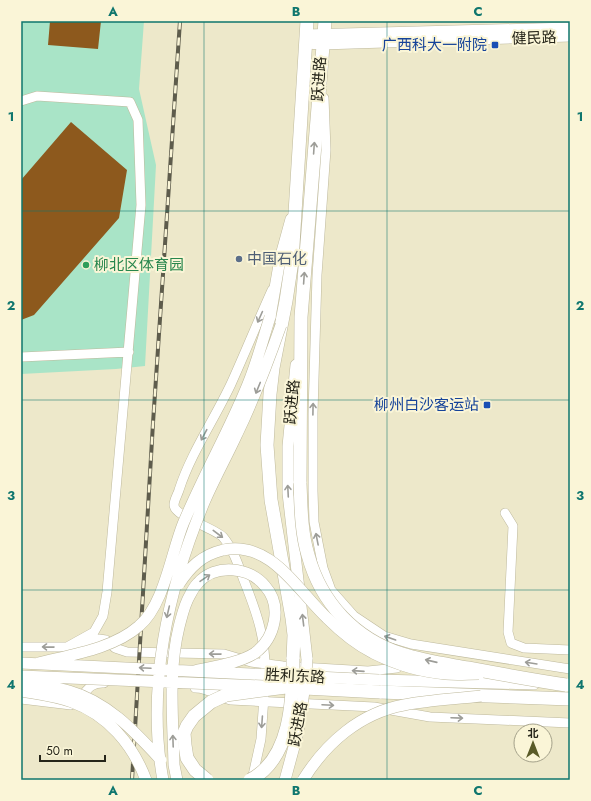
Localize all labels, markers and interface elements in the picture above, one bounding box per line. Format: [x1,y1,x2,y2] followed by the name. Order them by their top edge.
[107,2,118,21] text: A
[292,2,301,21] text: B
[473,2,483,21] text: C
[511,26,557,50] street label: 健民路
[382,34,487,56] place label: 广西科大一附院
[490,40,500,50] marker: 广西科大一附院
[306,56,332,102] street label: 跃进路
[8,107,14,126] text: 1
[577,107,583,126] text: 1
[310,142,318,155] one-way arrow
[247,248,307,270] place label: 中国石化
[94,254,184,276] place label: 柳北区体育园
[234,254,244,264] marker: 中国石化
[81,260,91,270] marker: 柳北区体育园
[300,272,307,285] one-way arrow
[7,296,15,315] text: 2
[576,296,584,315] text: 2
[256,311,263,323] one-way arrow
[279,379,305,425] street label: 跃进路
[253,381,261,393] one-way arrow
[374,394,479,416] place label: 柳州白沙客运站
[482,400,492,410] marker: 柳州白沙客运站
[310,403,317,416] one-way arrow
[200,428,207,440] one-way arrow
[285,485,292,498] one-way arrow
[7,486,15,505] text: 3
[576,486,584,505] text: 3
[212,529,223,538] one-way arrow
[313,533,321,546] one-way arrow
[199,574,210,582] one-way arrow
[164,605,172,618] one-way arrow
[299,614,307,627] one-way arrow
[384,633,396,641] one-way arrow
[42,643,55,651] one-way arrow
[209,650,222,658] one-way arrow
[425,657,438,665] one-way arrow
[525,659,538,667] one-way arrow
[264,663,326,689] street label: 胜利东路
[139,665,152,672] one-way arrow
[352,667,365,674] one-way arrow
[6,675,16,694] text: 4
[575,675,585,694] text: 4
[283,700,313,748] street label: 跃进路
[321,701,334,709] one-way arrow
[259,715,266,728] one-way arrow
[450,715,463,722] one-way arrow
[513,723,553,763] north arrow
[528,725,539,741] text: 北
[170,735,177,748] one-way arrow
[40,737,105,763] scale bar
[46,742,73,760] text: 50 m
[107,781,118,800] text: A
[292,781,301,800] text: B
[473,781,483,800] text: C

